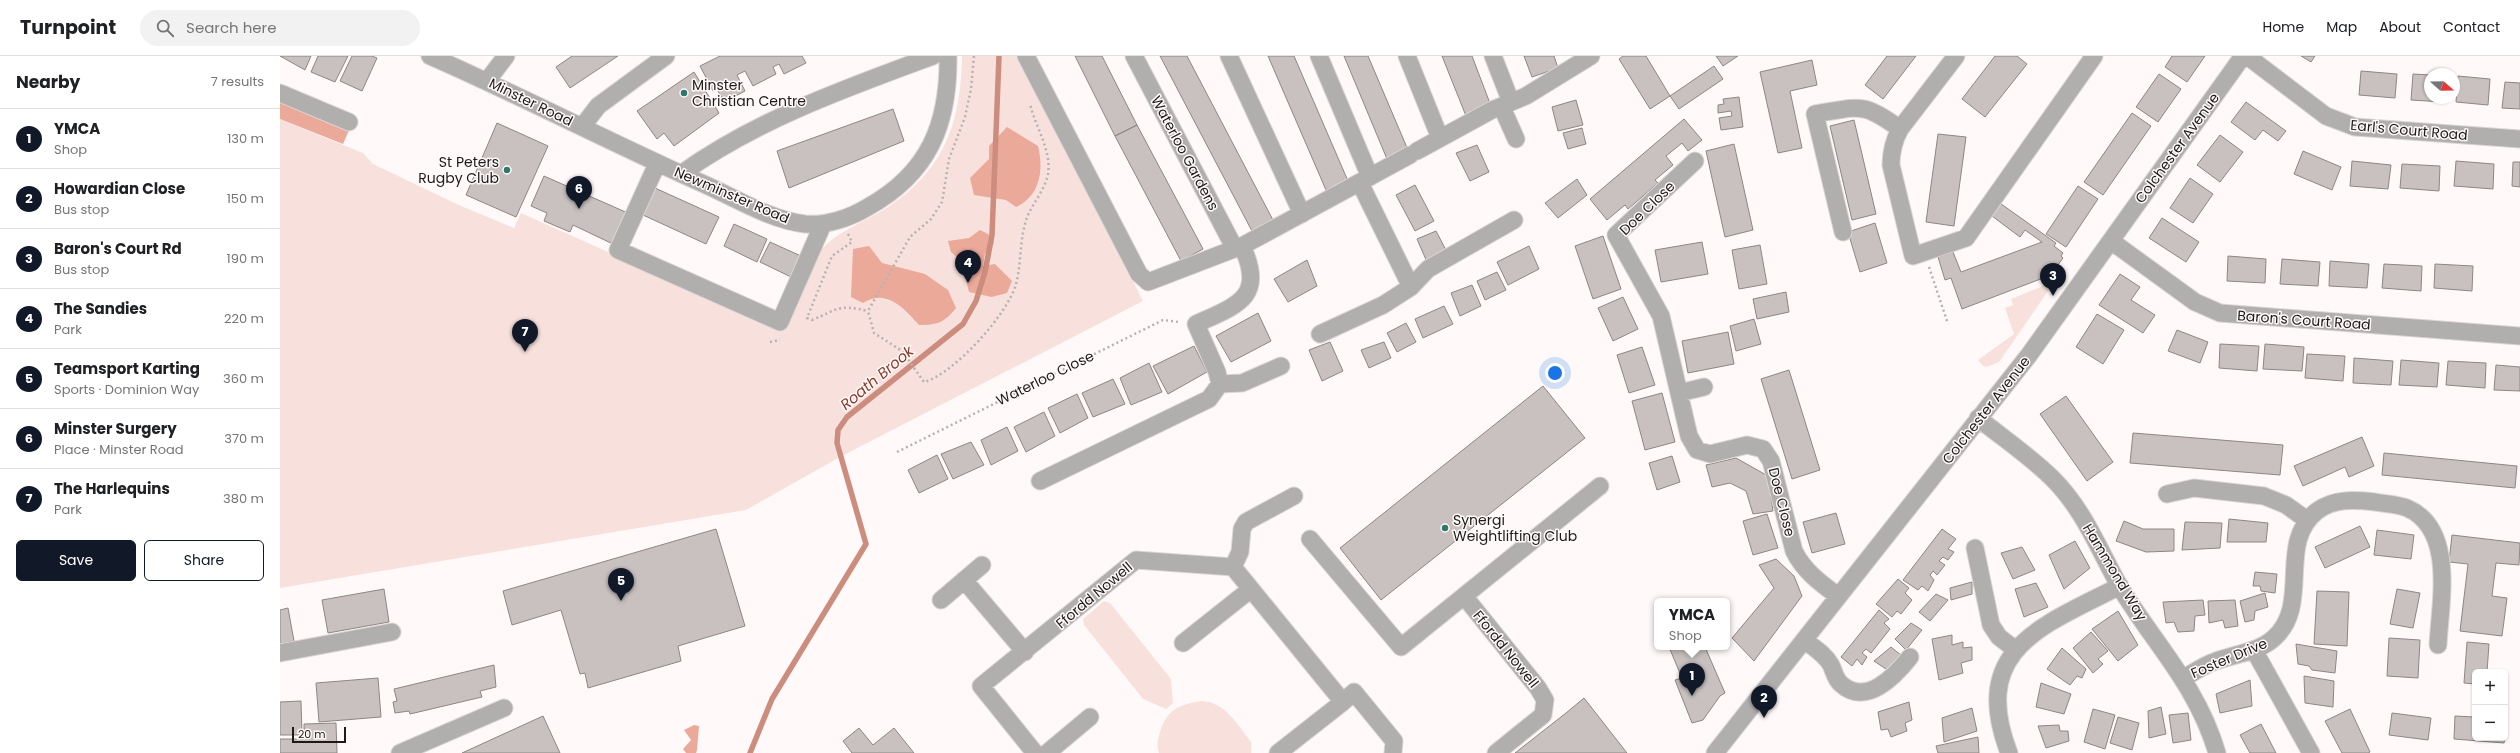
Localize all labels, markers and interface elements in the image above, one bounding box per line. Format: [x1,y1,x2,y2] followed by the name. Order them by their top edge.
[140,10,420,46] search box
[20,14,116,41] text: Turnpoint
[154,17,176,39] icon: search
[186,17,276,38] text: Search here
[2262,17,2304,37] text: Home
[2326,17,2357,37] text: Map
[2379,17,2421,37] text: About
[2443,17,2500,37] text: Contact
[2424,68,2460,104] north arrow
[16,70,80,94] text: Nearby
[211,72,264,91] text: 7 results
[486,73,576,131] street label: Minster Road
[692,75,806,111] place label: Minster Christian Centre
[679,88,689,98] marker: Minster Christian Centre
[2130,88,2224,207] street label: Colchester Avenue
[1146,92,1224,214] street label: Waterloo Gardens
[2349,115,2469,145] street label: Earl's Court Road
[54,118,100,139] text: YMCA
[27,129,31,148] text: 1
[227,129,264,148] text: 130 m
[54,140,87,159] text: Shop
[418,152,499,188] place label: St Peters Rugby Club
[671,162,793,228] street label: Newminster Road
[502,165,512,175] marker: St Peters Rugby Club
[566,176,592,209] pin: 6
[1615,176,1680,240] street label: Doe Close
[54,178,185,199] text: Howardian Close
[25,189,33,208] text: 2
[227,189,264,208] text: 150 m
[54,200,109,219] text: Bus stop
[54,238,182,259] text: Baron's Court Rd
[25,249,33,268] text: 3
[227,249,264,268] text: 190 m
[955,250,981,283] pin: 4
[54,260,109,279] text: Bus stop
[2040,263,2066,296] pin: 3
[54,298,147,319] text: The Sandies
[2237,305,2371,335] street label: Baron's Court Road
[25,309,33,328] text: 4
[224,309,264,328] text: 220 m
[512,319,538,352] pin: 7
[54,320,82,339] text: Park
[835,340,919,415] water label: Roath Brook
[993,346,1097,410] street label: Waterloo Close
[1937,352,2035,468] street label: Colchester Avenue
[54,358,200,379] text: Teamsport Karting
[1545,363,1565,383] your location
[25,369,33,388] text: 5
[223,369,264,388] text: 360 m
[54,380,199,399] text: Sports · Dominion Way
[54,418,177,439] text: Minster Surgery
[25,429,33,448] text: 6
[224,429,264,448] text: 370 m
[54,440,184,459] text: Place · Minster Road
[1764,465,1800,539] street label: Doe Close
[54,478,170,499] text: The Harlequins
[26,489,32,508] text: 7
[223,489,264,508] text: 380 m
[54,500,82,519] text: Park
[1453,510,1577,546] place label: Synergi Weightlifting Club
[2078,520,2152,624] street label: Hammond Way
[1440,523,1450,533] marker: Synergi Weightlifting Club
[16,540,136,581] button: Save
[144,540,264,581] button: Share
[1051,557,1137,633] street label: Ffordd Nowell
[608,568,634,601] pin: 5
[1654,598,1730,650] popup
[1669,604,1715,625] text: YMCA
[1469,606,1543,692] street label: Ffordd Nowell
[1669,626,1702,645] text: Shop
[2188,633,2271,683] street label: Foster Drive
[1679,663,1705,696] pin: 1
[2472,669,2508,741] map controls
[2472,669,2508,705] button: +
[1751,685,1777,718] pin: 2
[2472,705,2508,741] button: −
[292,725,346,744] scale bar
[298,726,326,742] text: 20 m

